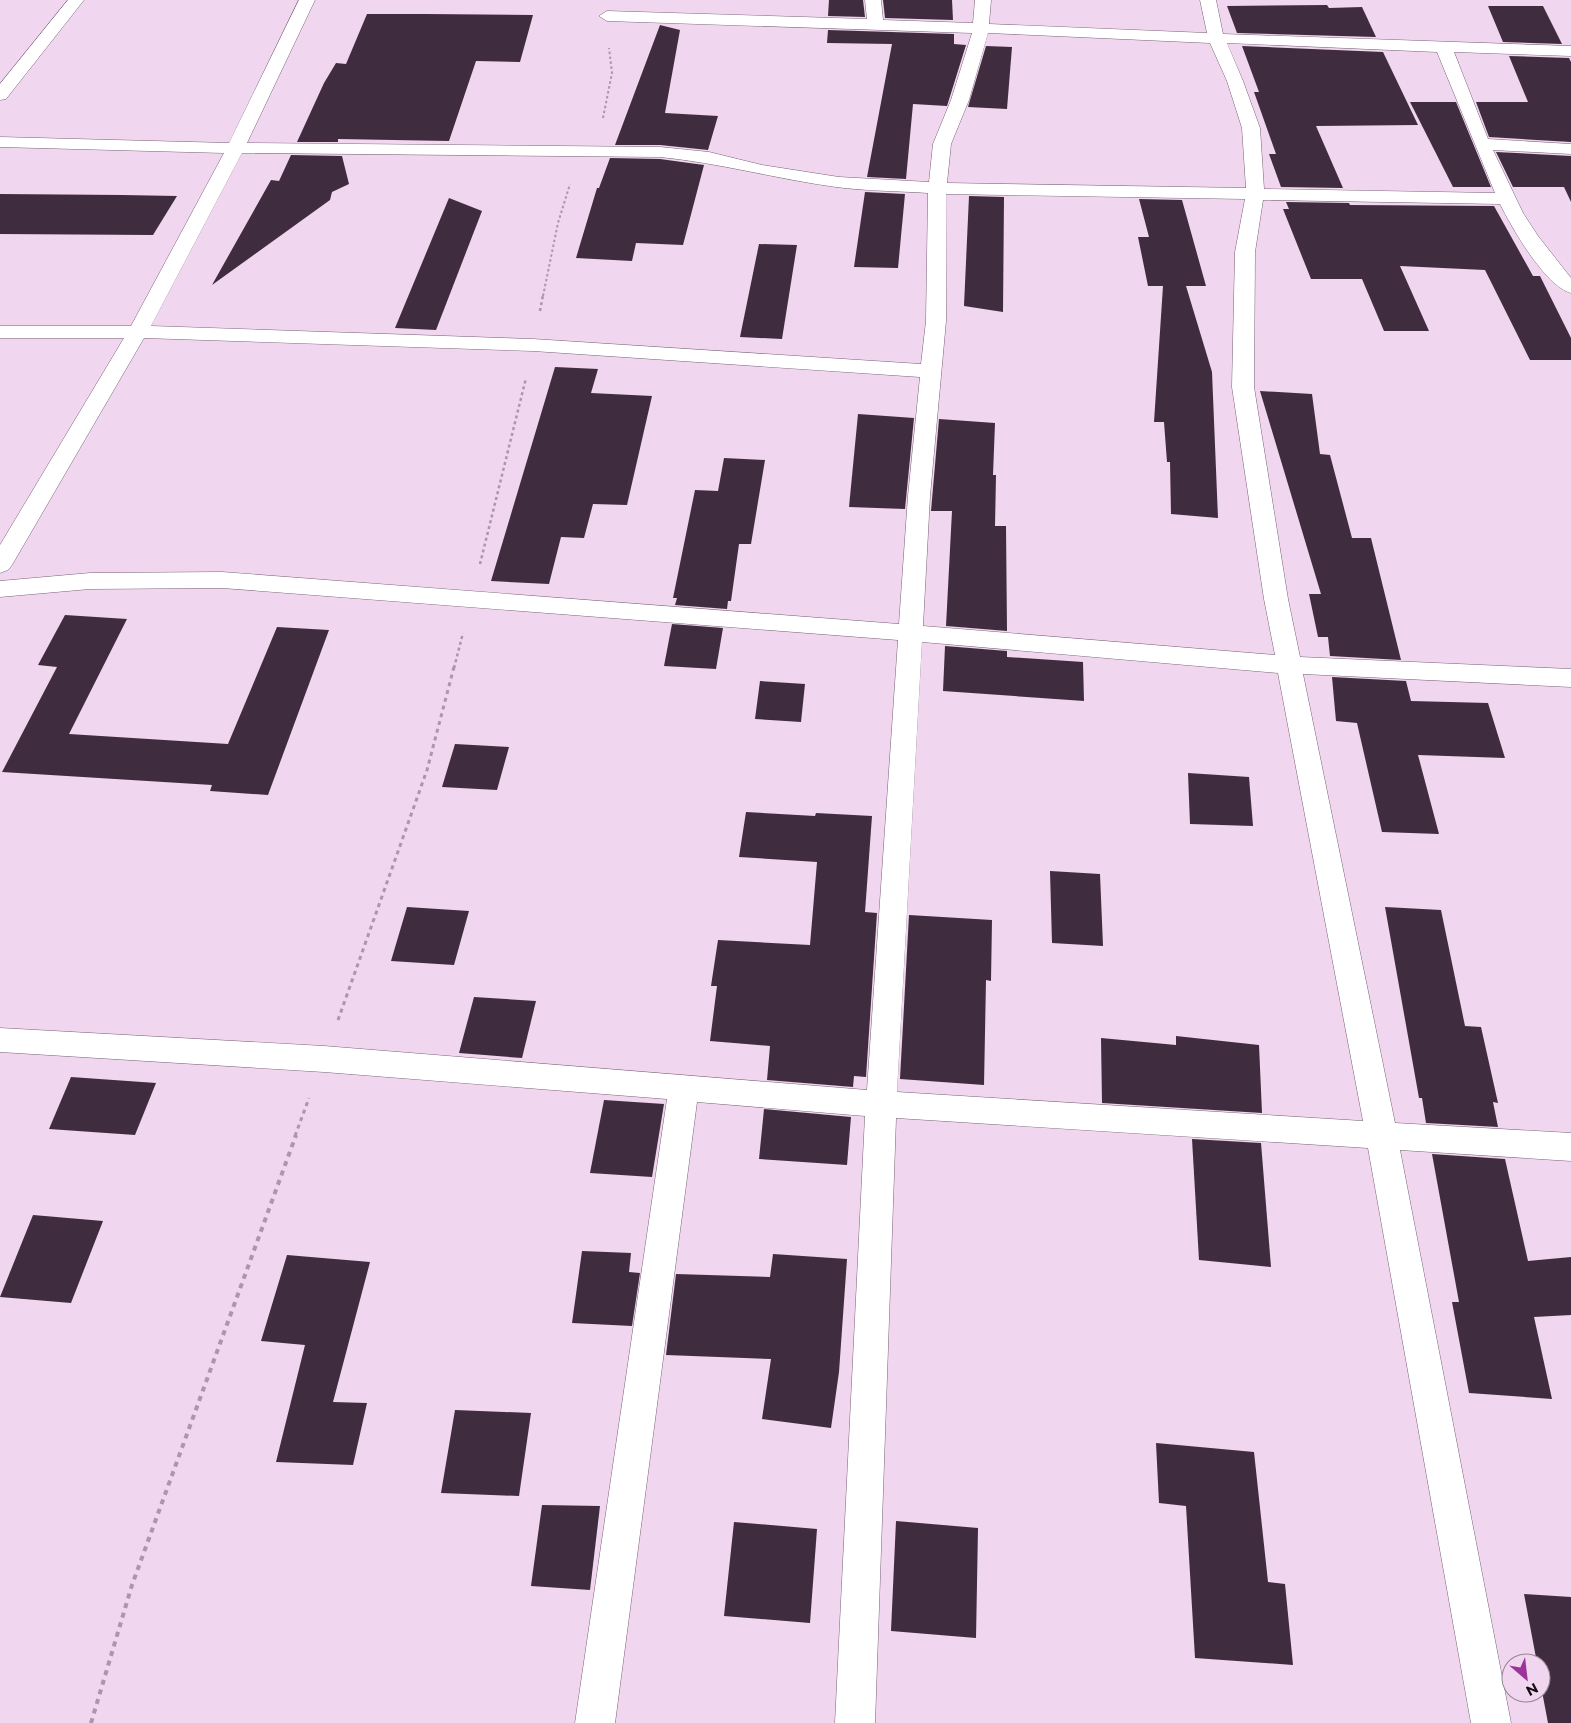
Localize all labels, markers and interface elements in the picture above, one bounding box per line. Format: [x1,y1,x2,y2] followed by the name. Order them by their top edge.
[1501,1653,1551,1703] north arrow
[1523,1679,1541,1700] text: N

